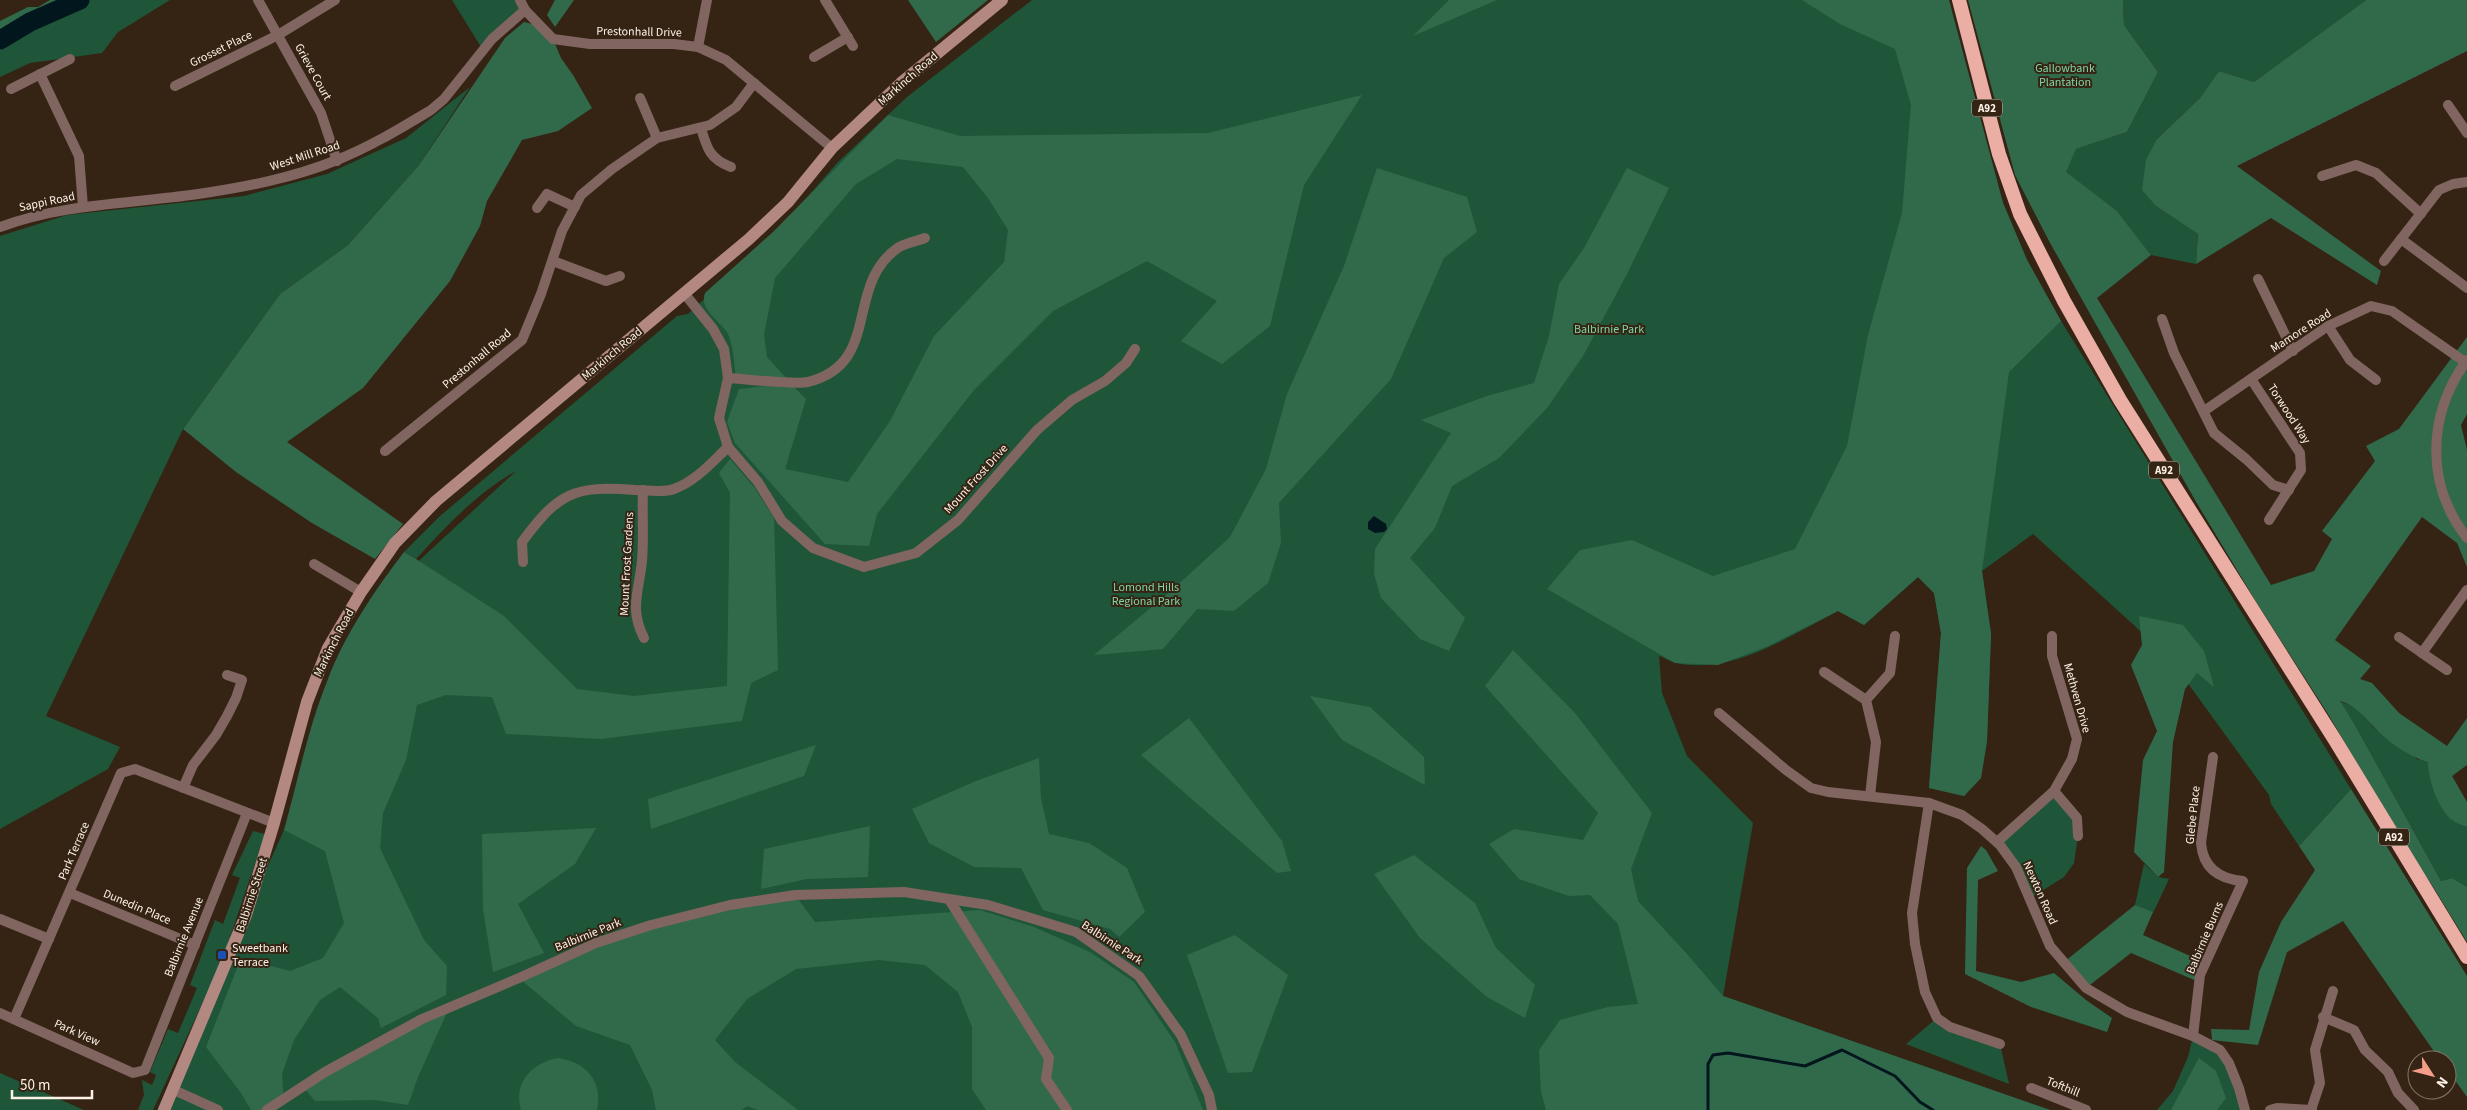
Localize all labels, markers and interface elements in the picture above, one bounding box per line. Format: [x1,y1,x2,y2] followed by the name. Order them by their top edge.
[596,23,682,41] street label: Prestonhall Drive
[187,27,255,71] street label: Grosset Place
[290,41,336,103] street label: Grieve Court
[874,48,942,110] street label: Markinch Road
[2035,60,2095,91] park label: Gallowbank Plantation
[1972,100,2002,116] road number: A92
[268,137,342,175] street label: West Mill Road
[17,188,77,216] street label: Sappi Road
[2267,305,2335,357] street label: Mamore Road
[1574,321,1644,338] park label: Balbirnie Park
[578,324,646,384] street label: Markinch Road
[439,325,515,393] street label: Prestonhall Road
[2263,381,2315,448] street label: Torwood Way
[940,440,1012,517] street label: Mount Frost Drive
[2149,462,2179,478] road number: A92
[616,512,638,616] street label: Mount Frost Gardens
[1112,579,1180,610] park label: Lomond Hills Regional Park
[310,606,358,680] street label: Markinch Road
[2059,661,2095,735] street label: Methven Drive
[2181,785,2205,845] street label: Glebe Place
[54,819,94,883] street label: Park Terrace
[2379,829,2409,846] road number: A92
[232,855,272,935] street label: Balbirnie Street
[2019,859,2061,927] street label: Newton Road
[101,885,174,929] street label: Dunedin Place
[160,894,208,979] street label: Balbirnie Avenue
[2182,899,2228,977] street label: Balbirnie Burns
[552,914,624,956] street label: Balbirnie Park
[1078,917,1146,969] street label: Balbirnie Park
[232,940,288,971] place label: Sweetbank Terrace
[216,949,228,961] marker: Sweetbank Terrace
[51,1015,103,1051] street label: Park View
[2407,1050,2457,1100] north arrow
[12,1068,92,1100] scale bar
[2431,1072,2453,1092] text: N
[2044,1073,2082,1101] street label: Tofthill
[20,1075,50,1096] text: 50 m

